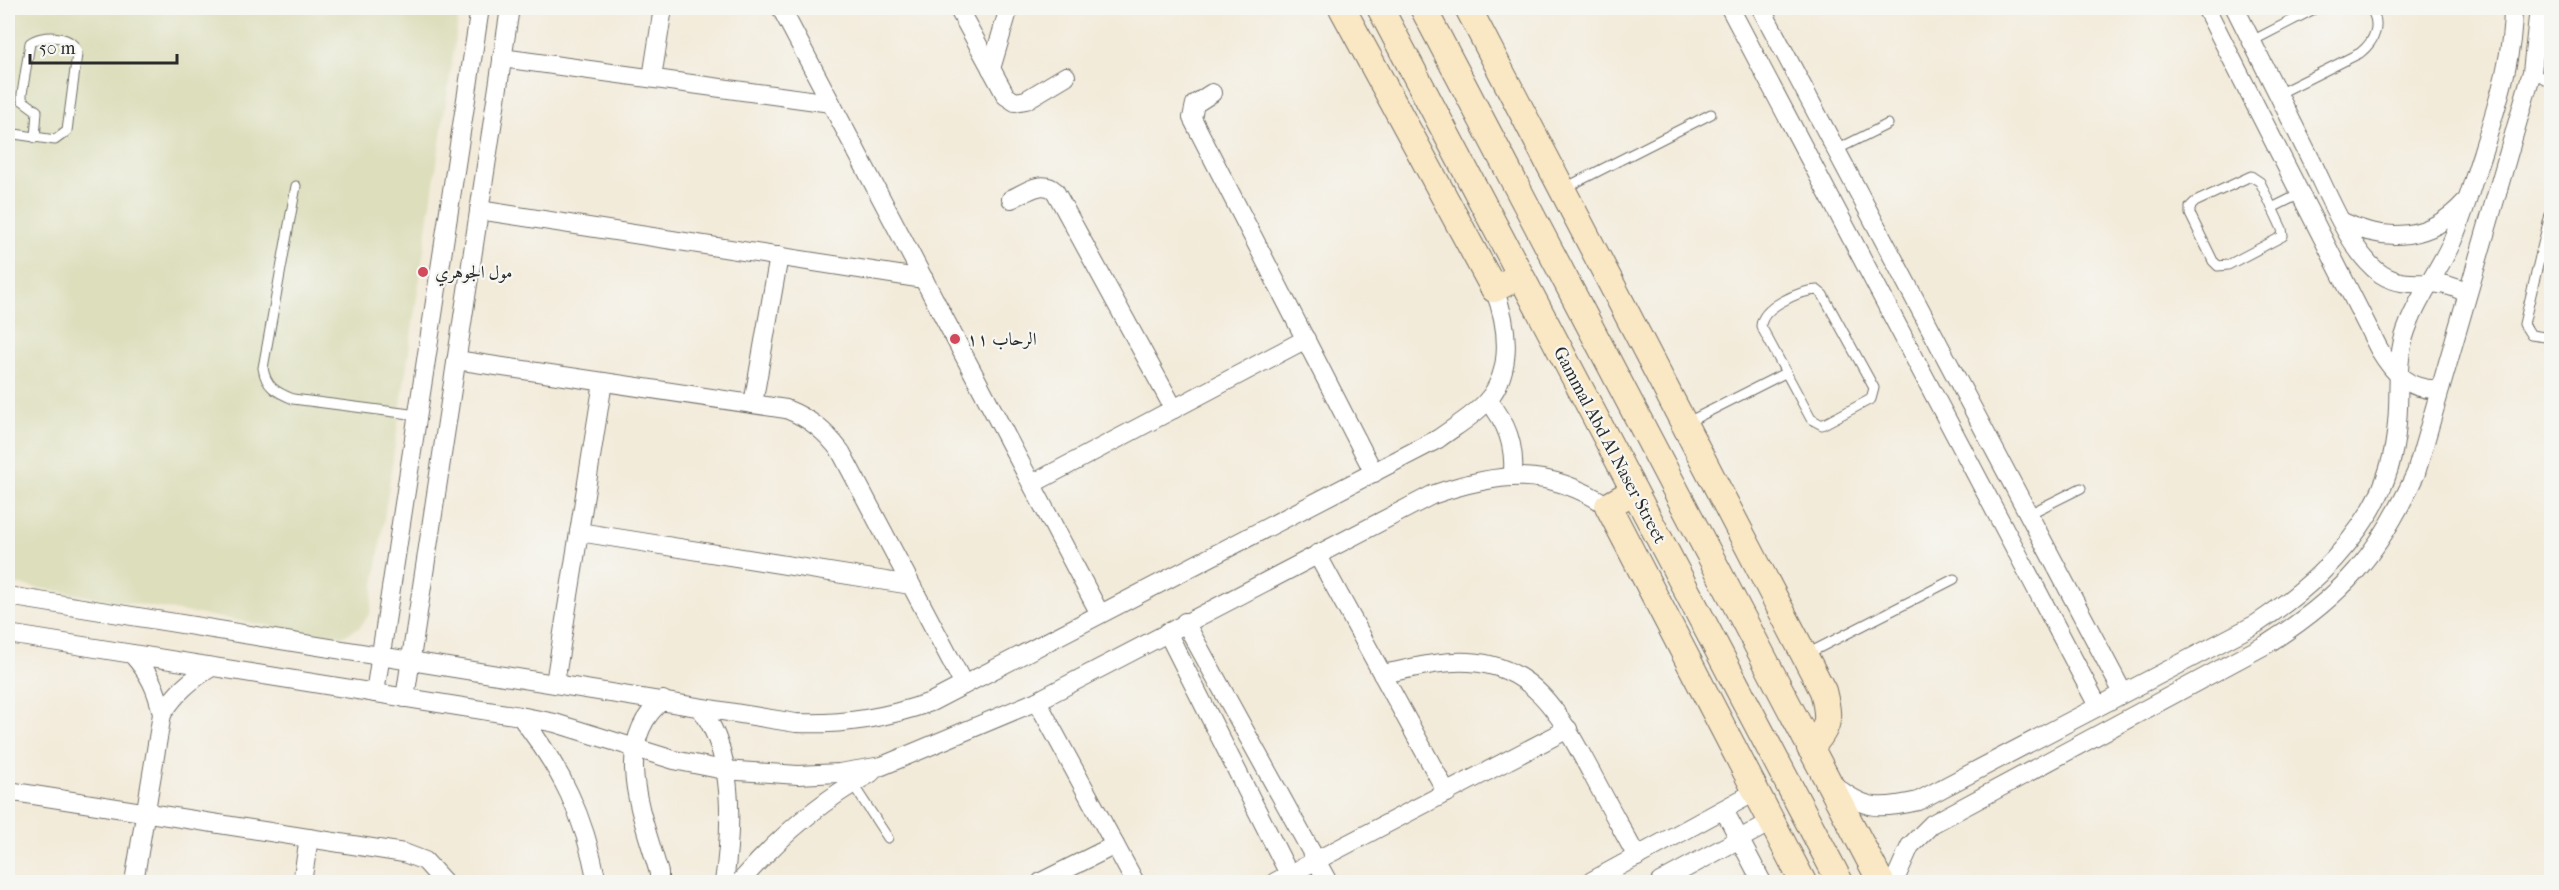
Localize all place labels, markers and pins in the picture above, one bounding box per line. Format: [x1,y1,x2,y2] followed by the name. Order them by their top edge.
[435,262,512,287] place label: مول الجوهري
[416,265,430,279] marker: مول الجوهري
[967,329,1037,350] place label: الرحاب ١١
[948,332,962,346] marker: الرحاب ١١

